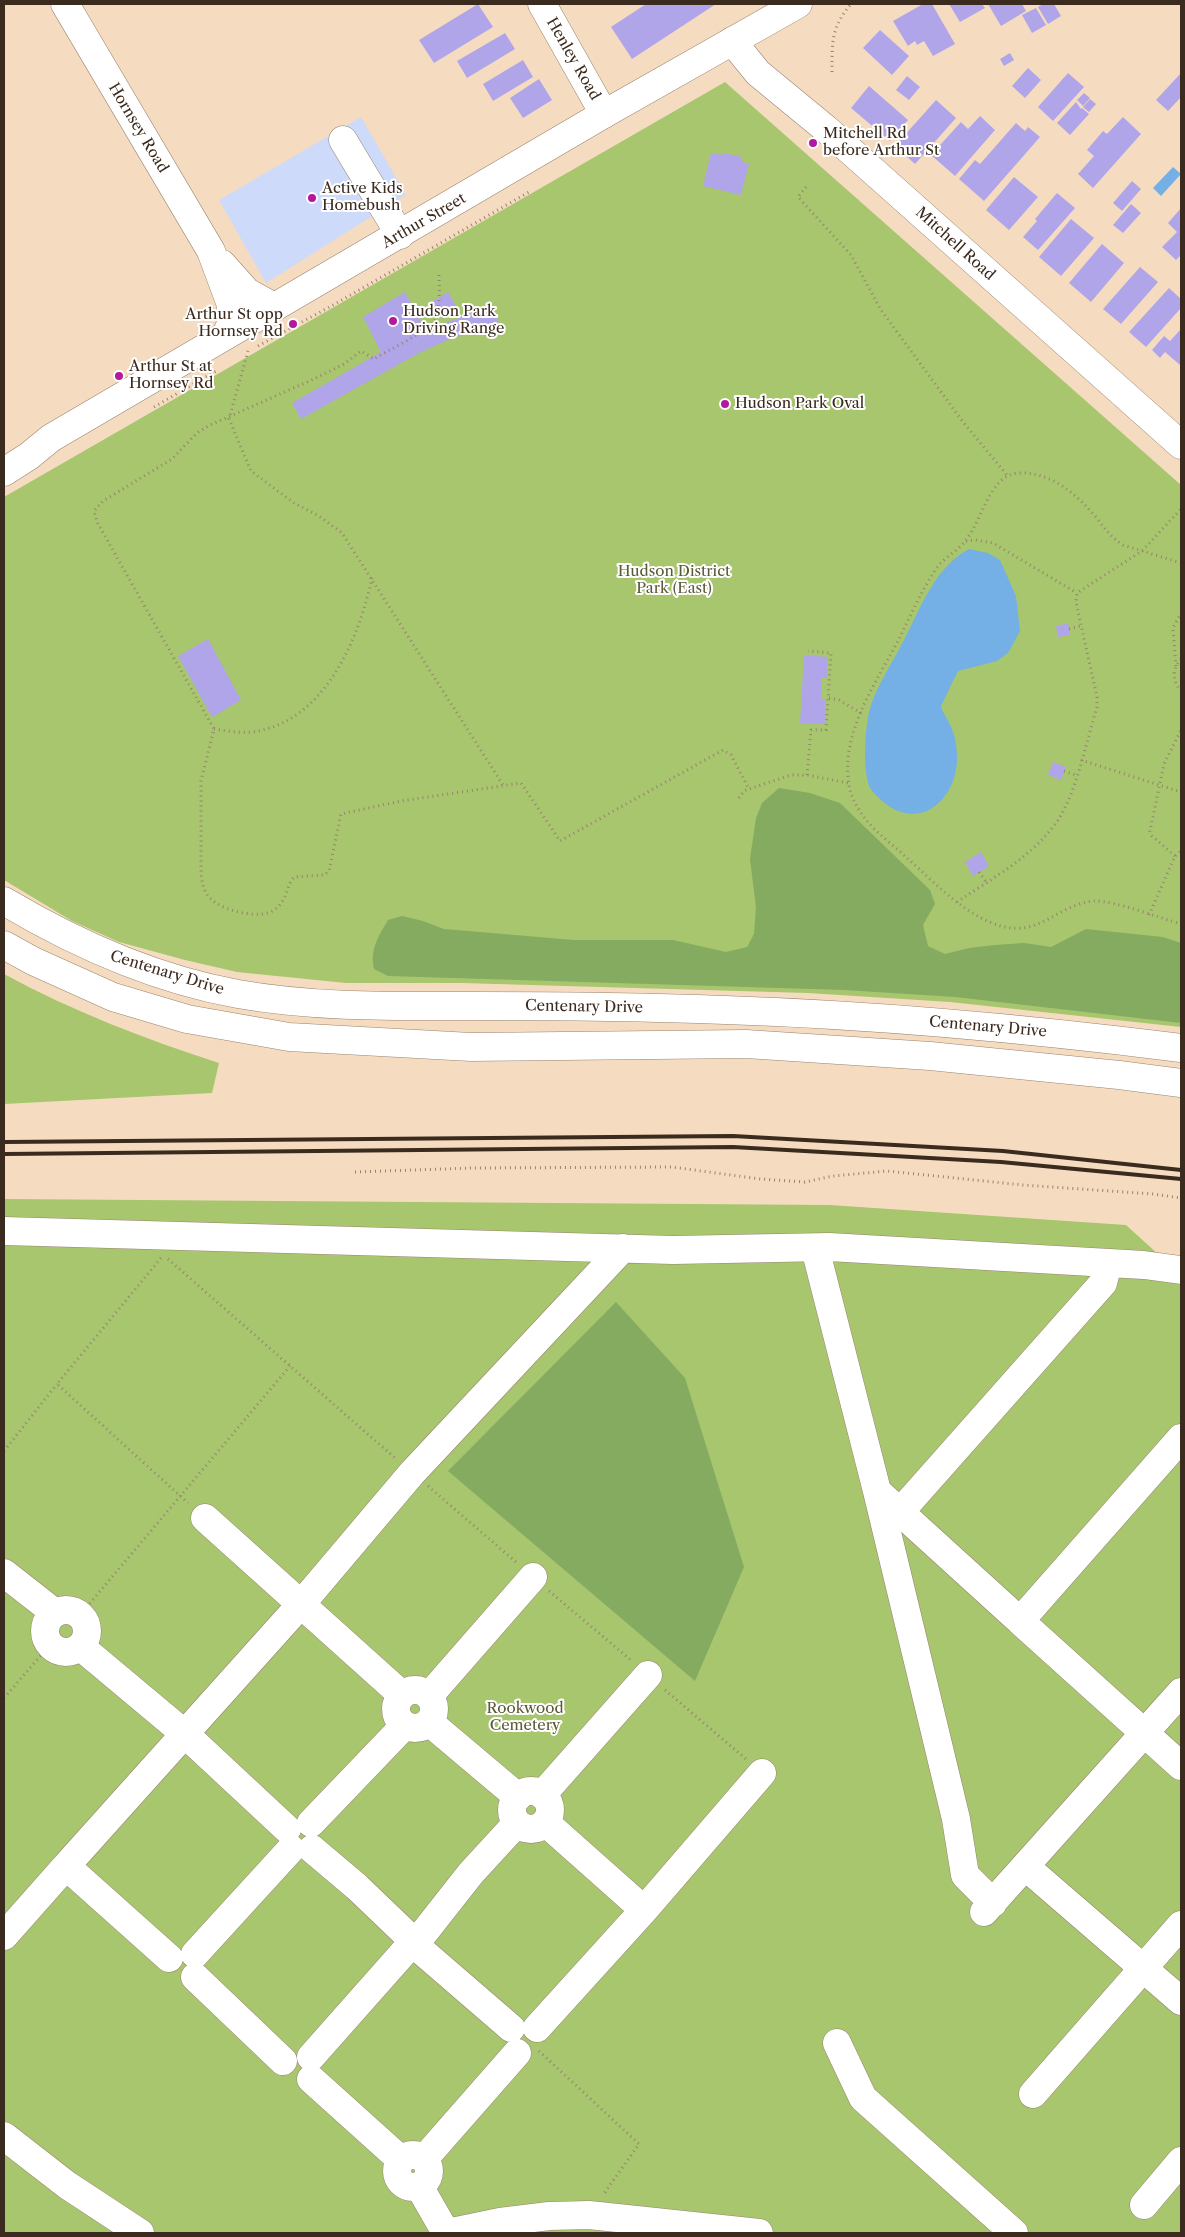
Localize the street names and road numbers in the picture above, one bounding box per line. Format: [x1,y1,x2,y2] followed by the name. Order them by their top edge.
[542,15,604,103] street label: Henley Road
[104,80,172,176] street label: Hornsey Road
[379,190,469,252] street label: Arthur Street
[912,204,998,284] street label: Mitchell Road
[108,947,226,999] street label: Centenary Drive
[525,997,643,1017] street label: Centenary Drive
[928,1013,1048,1041] street label: Centenary Drive

